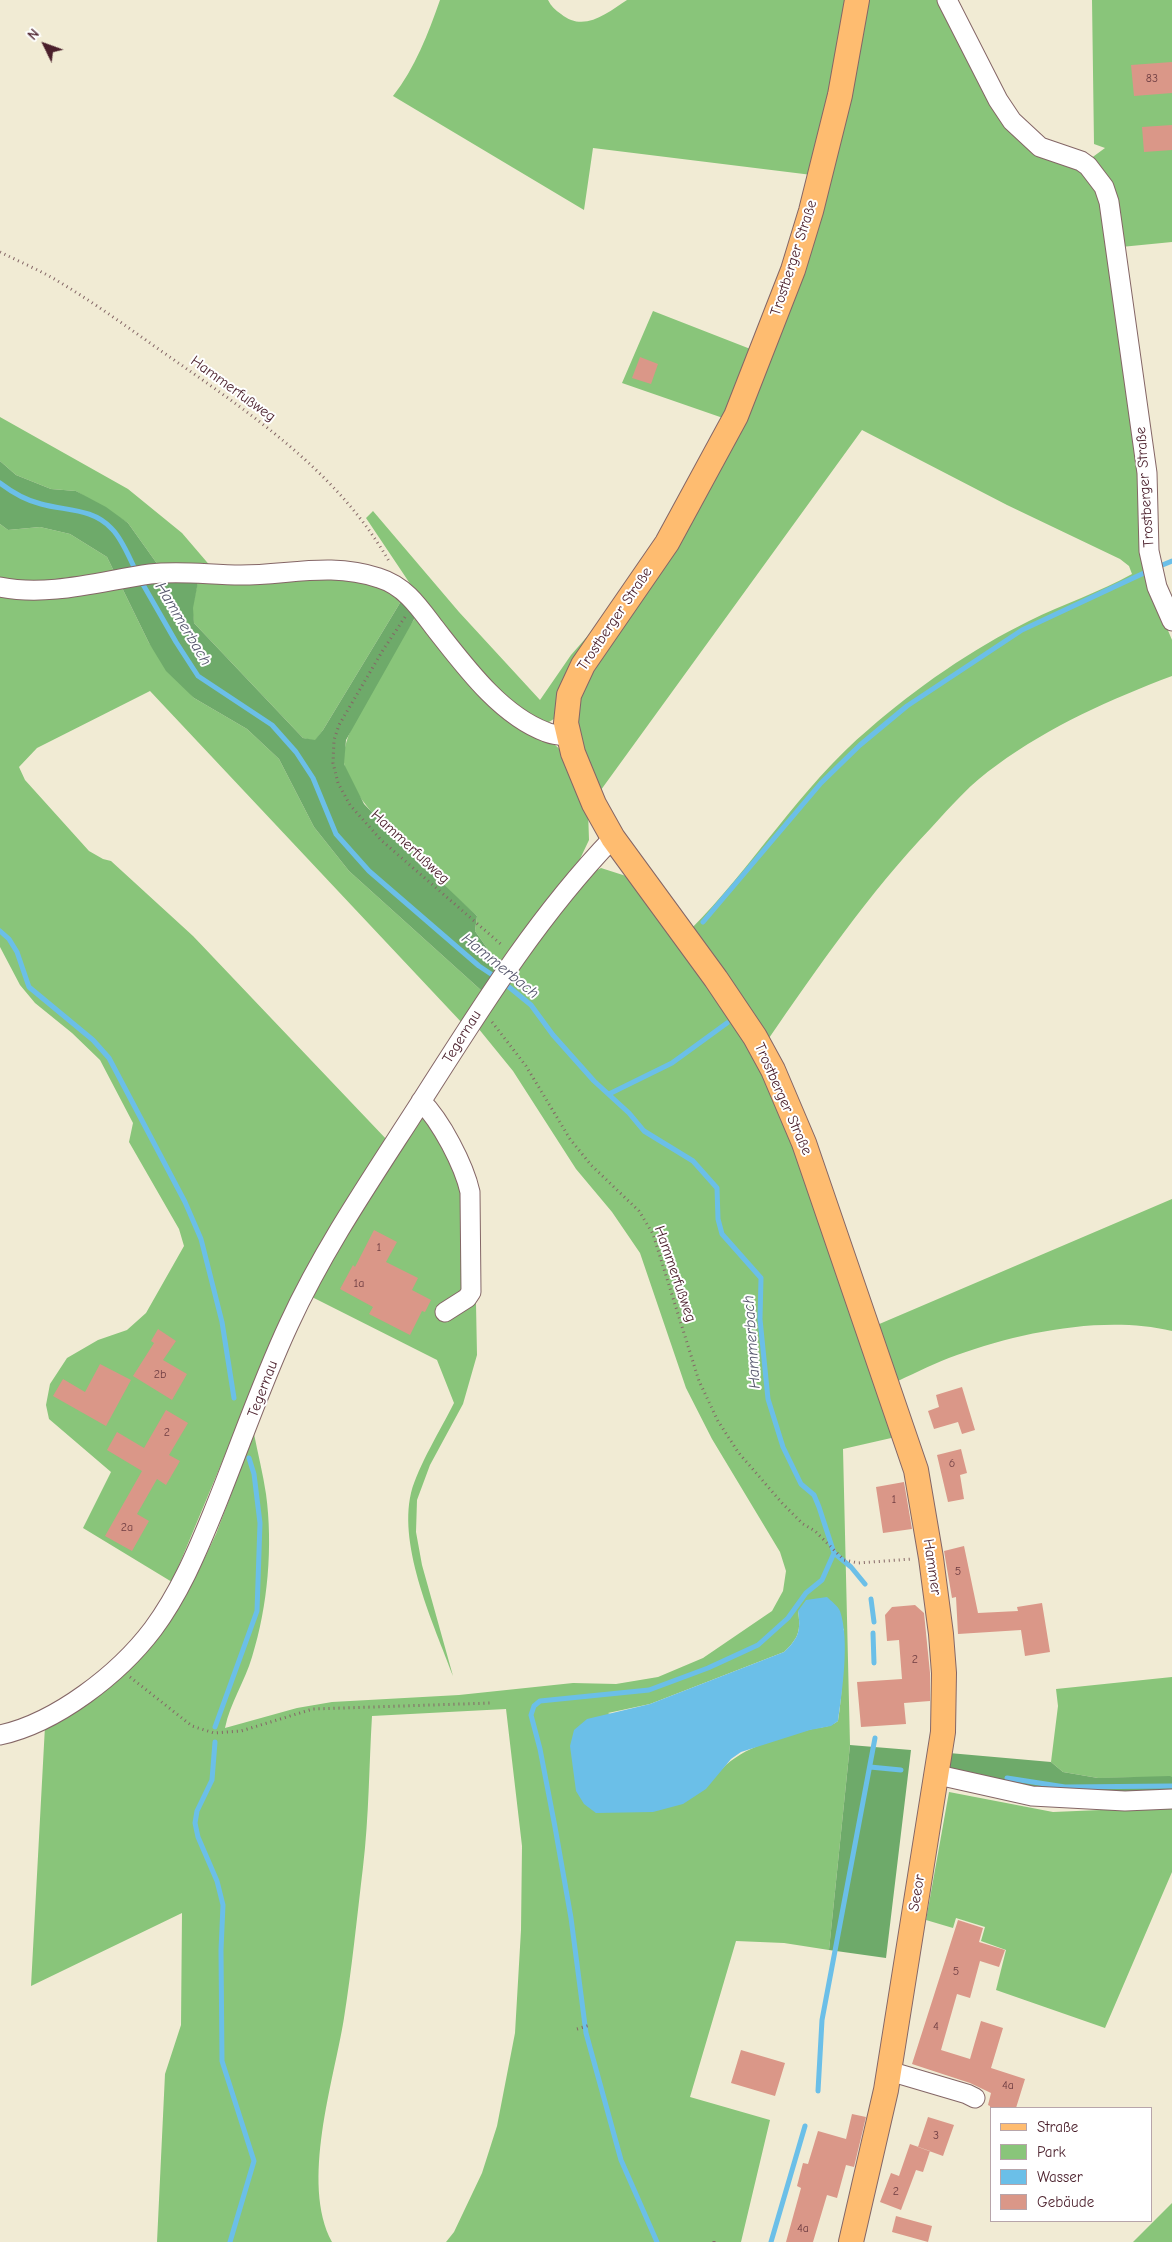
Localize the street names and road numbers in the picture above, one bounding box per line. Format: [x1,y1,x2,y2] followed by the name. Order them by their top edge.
[767,198,821,318] street label: Trostberger Straße
[187,352,279,426] street label: Hammerfußweg
[1132,426,1158,548] street label: Trostberger Straße
[574,564,656,674] street label: Trostberger Straße
[367,806,453,888] street label: Hammerfußweg
[439,1007,485,1067] street label: Tegernau
[750,1040,816,1158] street label: Trostberger Straße
[650,1223,700,1325] street label: Hammerfußweg
[244,1358,282,1420] street label: Tegernau
[919,1538,945,1596] street label: Hammer
[905,1873,929,1913] street label: Seeor

